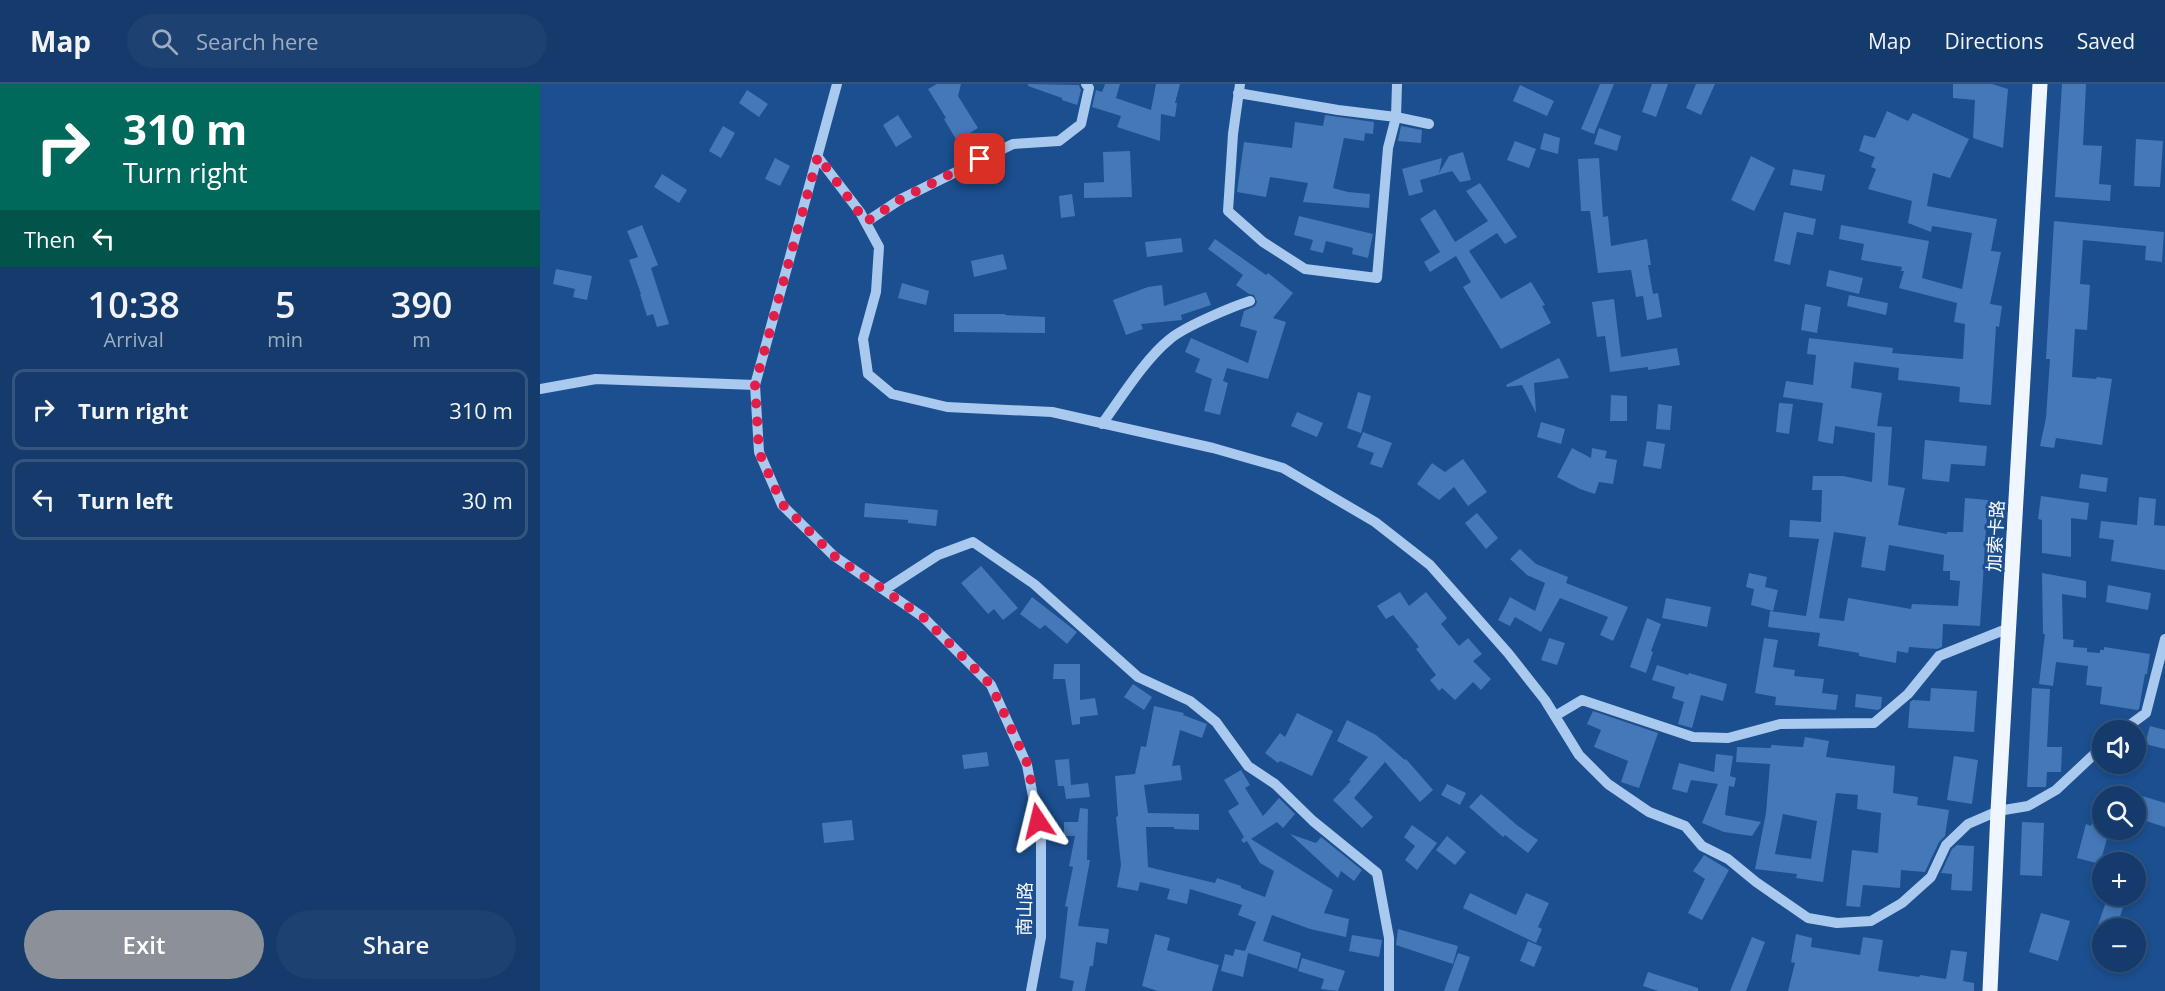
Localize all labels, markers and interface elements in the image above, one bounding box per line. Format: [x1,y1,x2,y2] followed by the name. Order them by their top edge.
[127,14,547,68] search box
[30,22,91,60] text: Map
[148,25,181,58] icon: search
[196,26,319,56] text: Search here
[1868,27,1911,55] text: Map
[1944,27,2044,55] text: Directions
[2077,27,2135,55] text: Saved
[123,100,247,157] text: 310 m
[24,108,102,186] icon: right
[954,133,1005,184] pin
[963,142,996,175] icon: arrive
[123,154,248,191] text: Turn right
[87,222,120,255] icon: left
[24,224,75,254] text: Then
[88,280,180,329] text: 10:38
[275,280,296,329] text: 5
[391,280,452,329] text: 390
[104,326,164,353] text: Arrival
[267,326,303,353] text: min
[412,326,431,353] text: m
[27,393,60,426] icon: right
[78,395,189,425] text: Turn right
[449,395,513,425] text: 310 m
[27,483,60,516] icon: left
[78,485,173,515] text: Turn left
[462,485,513,515] text: 30 m
[1981,499,2009,573] street label: 加索卡路
[2092,720,2146,972] map controls
[2092,720,2146,774] button: sound
[2092,786,2146,840] button: search
[1006,789,1070,853] position arrow
[2092,852,2146,906] button: +
[1012,882,1036,936] street label: 南山路
[24,910,264,979] button: Exit
[276,910,516,979] button: Share
[2092,918,2146,972] button: −

